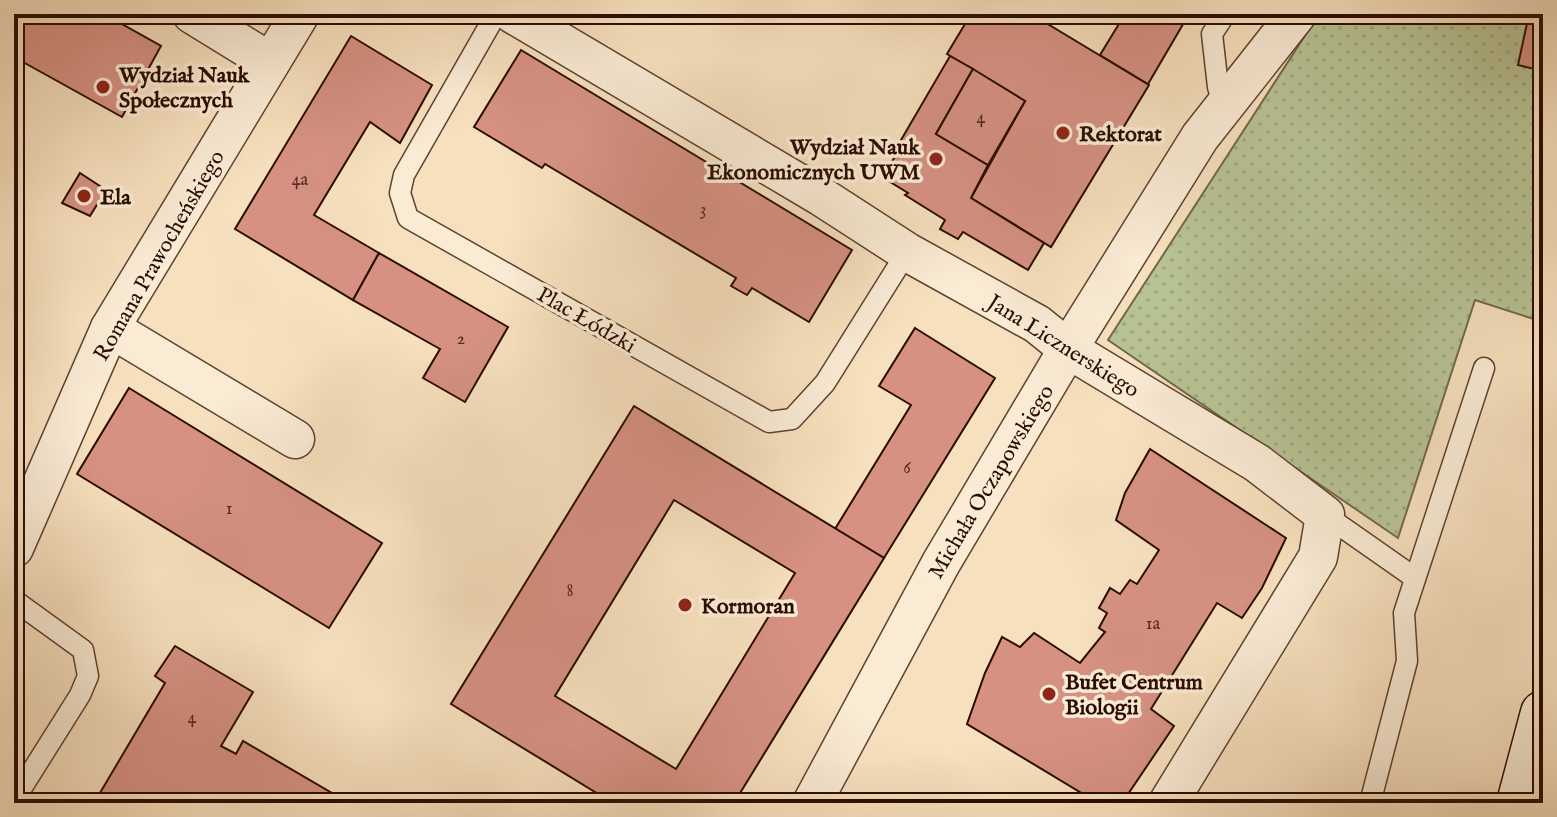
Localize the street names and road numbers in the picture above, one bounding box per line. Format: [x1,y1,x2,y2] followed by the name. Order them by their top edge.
[88,145,232,367] street label: Romana Prawocheńskiego
[531,281,641,360] street label: Plac Łódzki
[979,287,1144,405] street label: Jana Licznerskiego
[923,380,1061,584] street label: Michała Oczapowskiego

